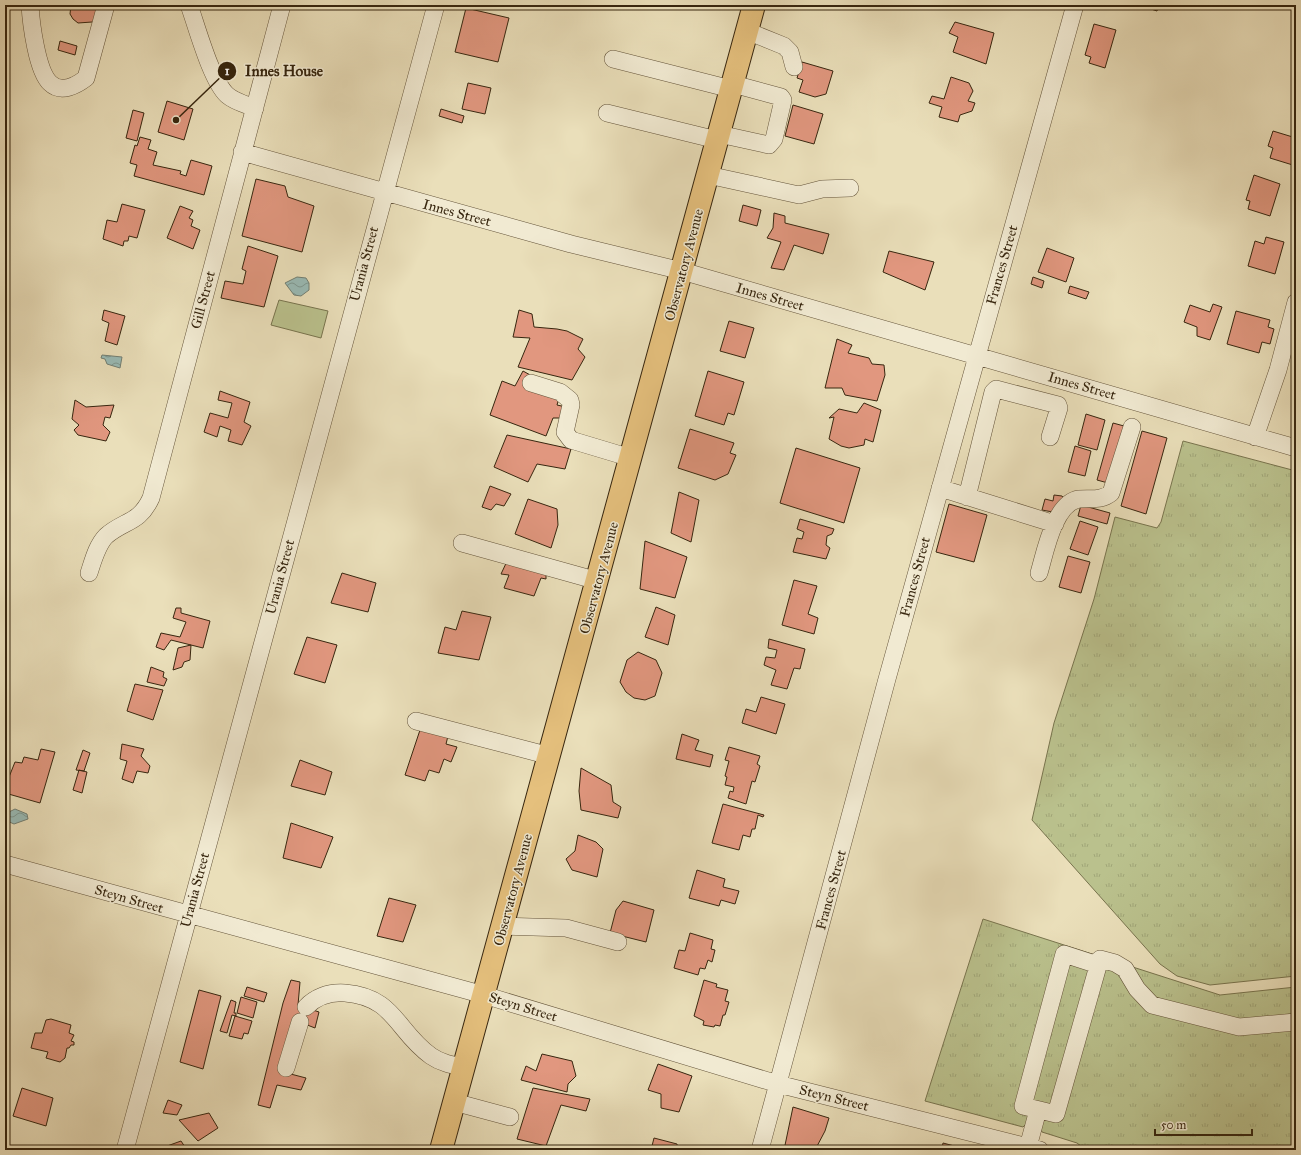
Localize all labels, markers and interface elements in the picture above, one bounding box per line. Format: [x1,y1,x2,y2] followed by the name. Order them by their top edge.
[217,57,331,84] callout: Innes House
[245,62,324,80] text: Innes House
[225,64,230,78] text: 1
[421,196,493,230] street label: Innes Street
[661,207,707,323] street label: Observatory Avenue
[983,223,1022,307] street label: Frances Street
[346,225,382,303] street label: Urania Street
[187,269,219,331] street label: Gill Street
[734,279,806,315] street label: Innes Street
[1046,368,1118,404] street label: Innes Street
[576,520,622,636] street label: Observatory Avenue
[896,535,934,619] street label: Frances Street
[262,538,298,616] street label: Urania Street
[490,832,536,948] street label: Observatory Avenue
[812,848,850,932] street label: Frances Street
[177,851,213,929] street label: Urania Street
[93,881,165,917] street label: Steyn Street
[487,989,559,1025] street label: Steyn Street
[798,1081,870,1115] street label: Steyn Street
[1155,1111,1252,1137] scale bar
[1161,1118,1186,1132] text: 50 m

